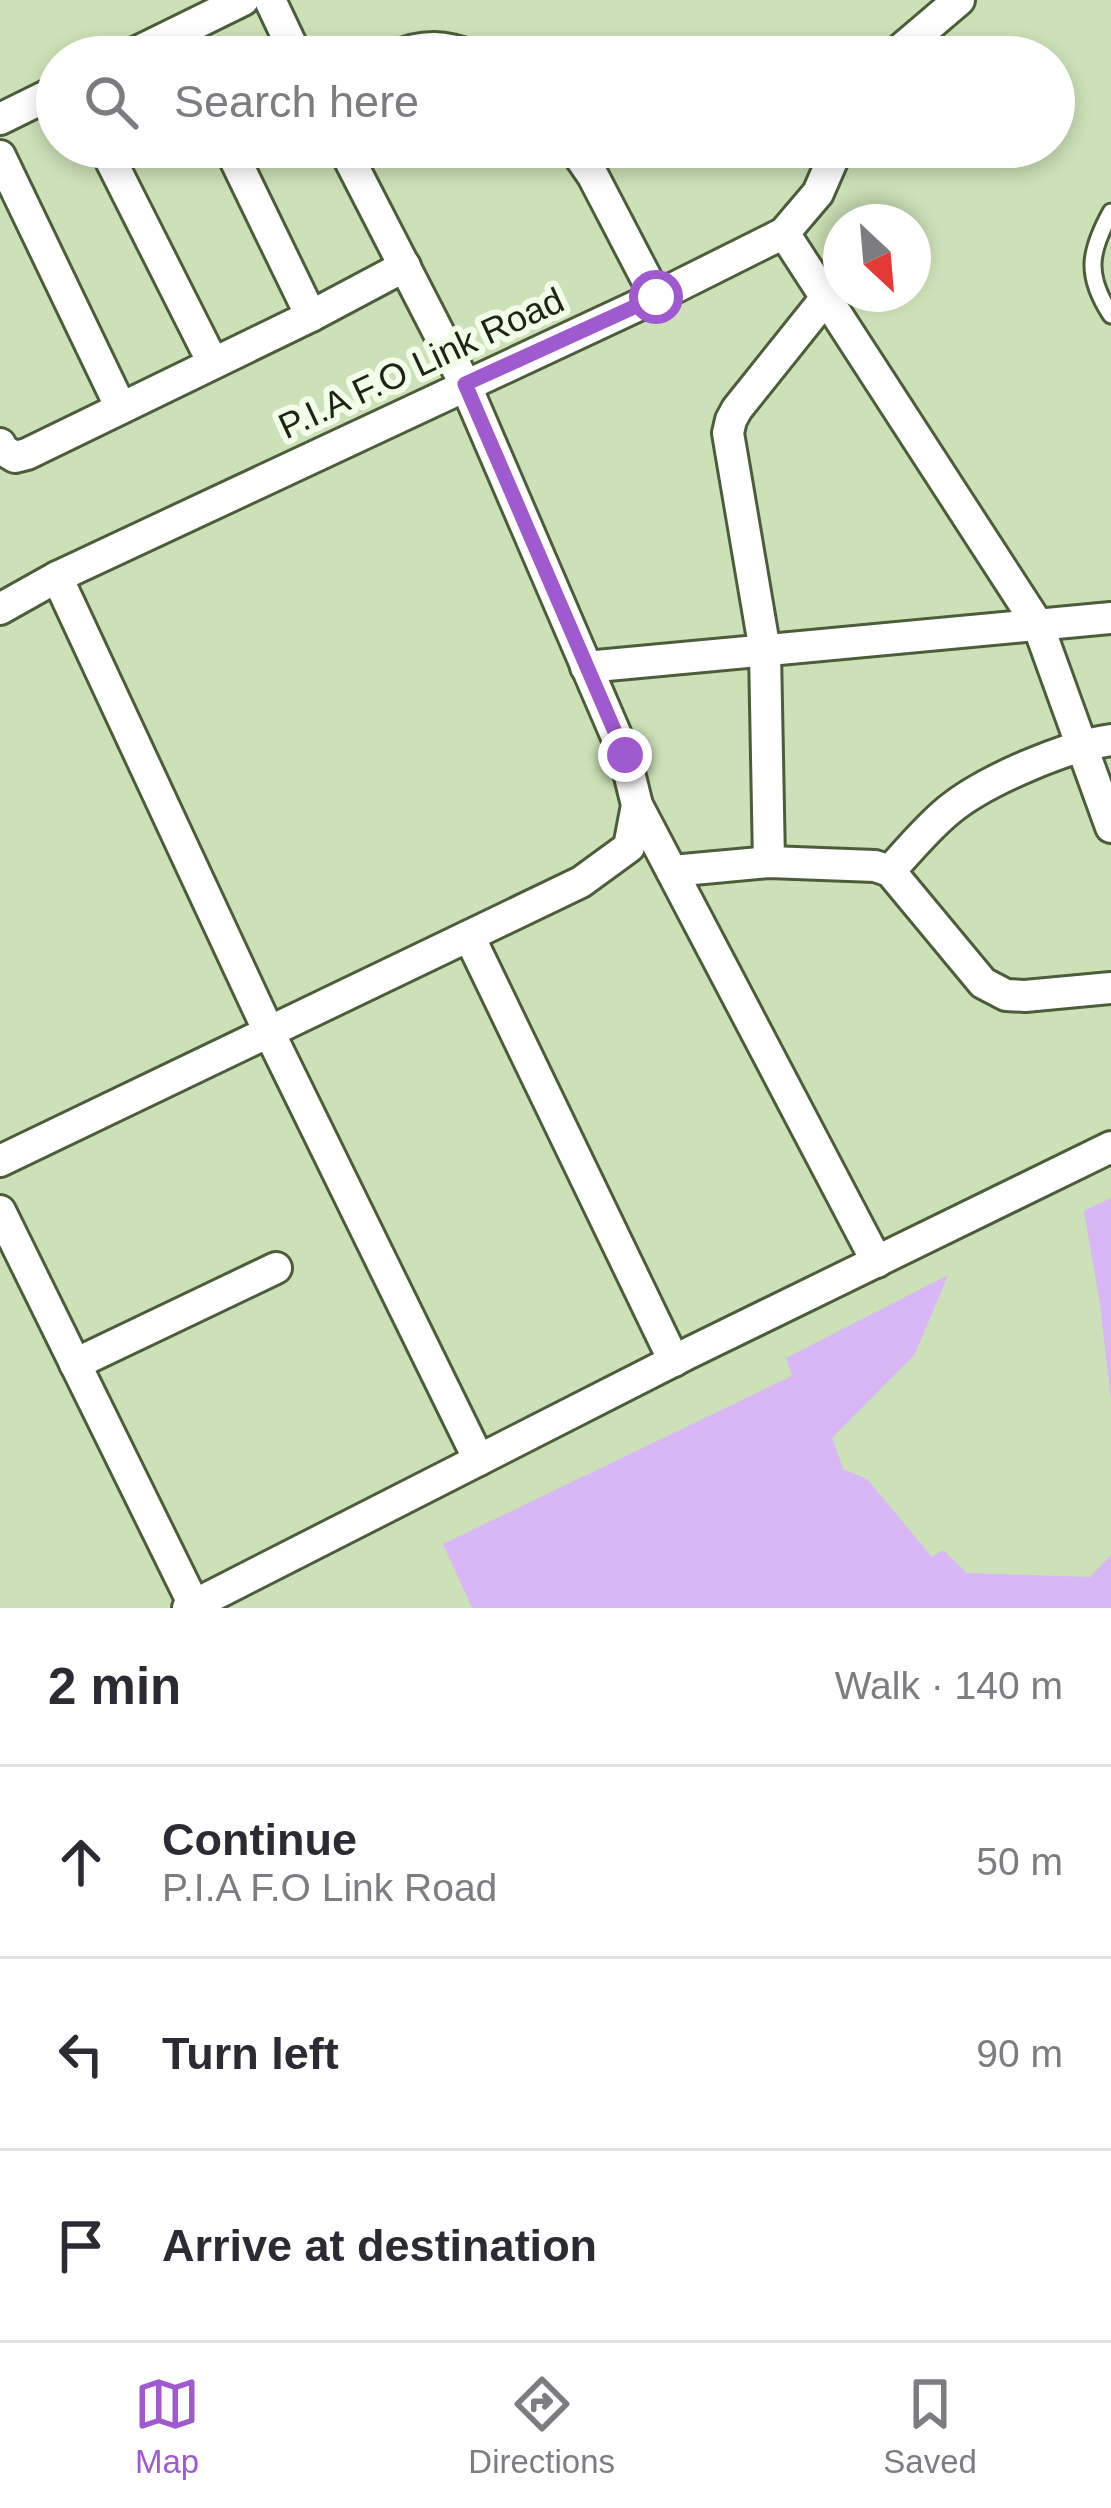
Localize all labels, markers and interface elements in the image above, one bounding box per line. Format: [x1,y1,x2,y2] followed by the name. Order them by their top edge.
[36,36,1075,168] search box
[78,69,144,135] icon: search
[174,76,419,127] text: Search here
[823,204,931,312] north arrow
[629,270,683,324] route start
[272,279,570,447] street label: P.I.A F.O Link Road
[598,728,652,782] route end
[48,1658,181,1715] text: 2 min
[835,1664,1063,1707] text: Walk · 140 m
[162,1814,357,1865] text: Continue
[48,1829,114,1895] icon: ahead
[976,1840,1063,1883] text: 50 m
[162,1866,497,1909] text: P.I.A F.O Link Road
[48,2021,114,2087] icon: left
[162,2028,339,2079] text: Turn left
[976,2032,1063,2075] text: 90 m
[48,2213,114,2279] icon: arrive
[162,2220,597,2271] text: Arrive at destination
[134,2371,200,2481] tab: Map
[468,2371,615,2481] tab: Directions
[883,2371,977,2481] tab: Saved

